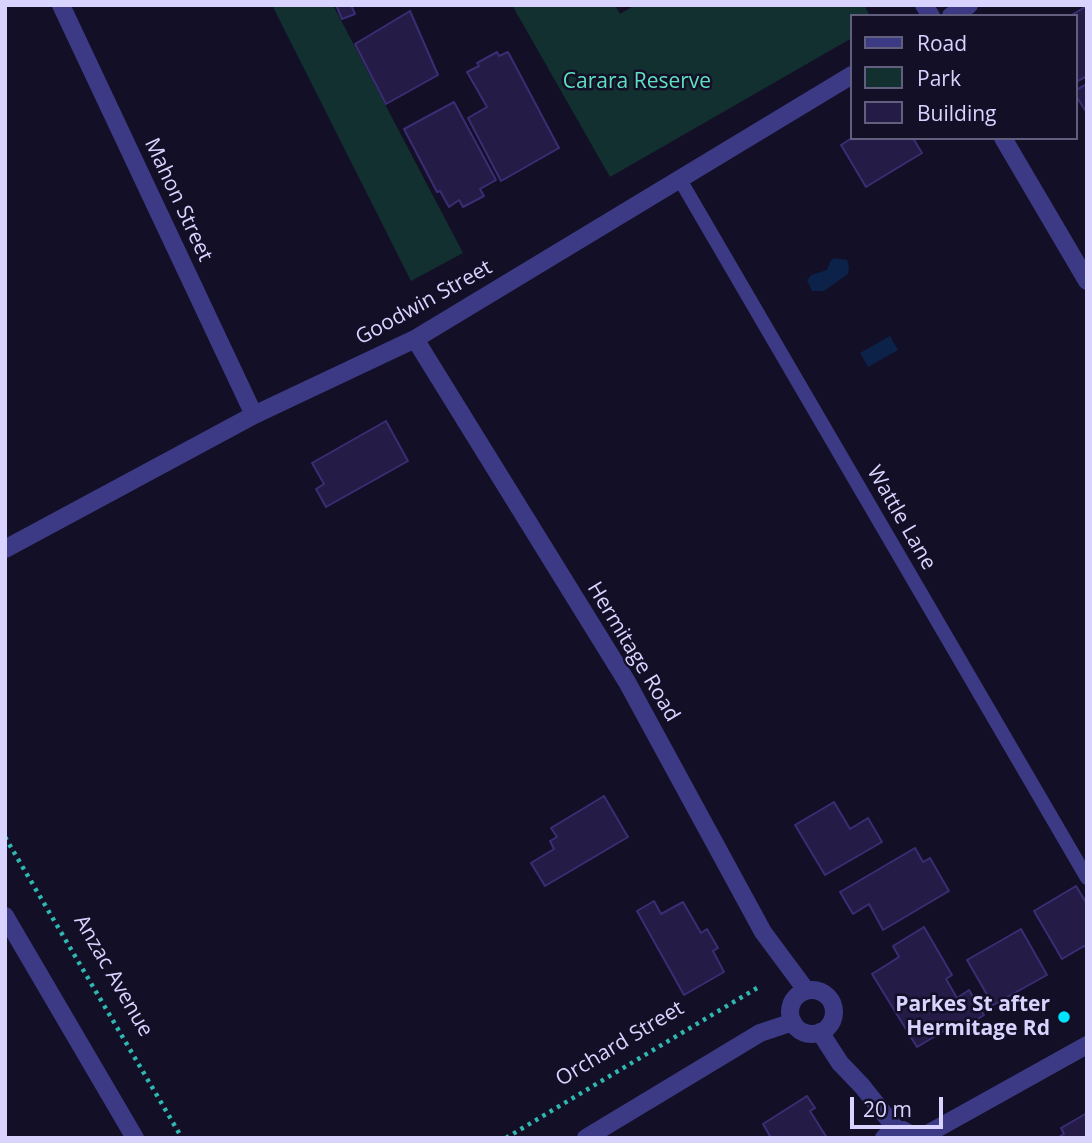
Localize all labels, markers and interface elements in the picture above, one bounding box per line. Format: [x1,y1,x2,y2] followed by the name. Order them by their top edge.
[850,14,1078,140] legend
[917,29,967,57] text: Road
[917,64,961,92] text: Park
[563,69,711,95] park label: Carara Reserve
[917,99,996,127] text: Building
[138,134,218,266] street label: Mahon Street
[351,255,497,351] street label: Goodwin Street
[861,462,941,574] street label: Wattle Lane
[581,578,685,726] street label: Hermitage Road
[68,911,158,1041] street label: Anzac Avenue
[895,992,1050,1042] place label: Parkes St after Hermitage Rd
[551,996,689,1092] street label: Orchard Street
[1056,1009,1072,1025] marker: Parkes St after Hermitage Rd
[854,1084,947,1128] scale bar
[863,1095,912,1123] text: 20 m

